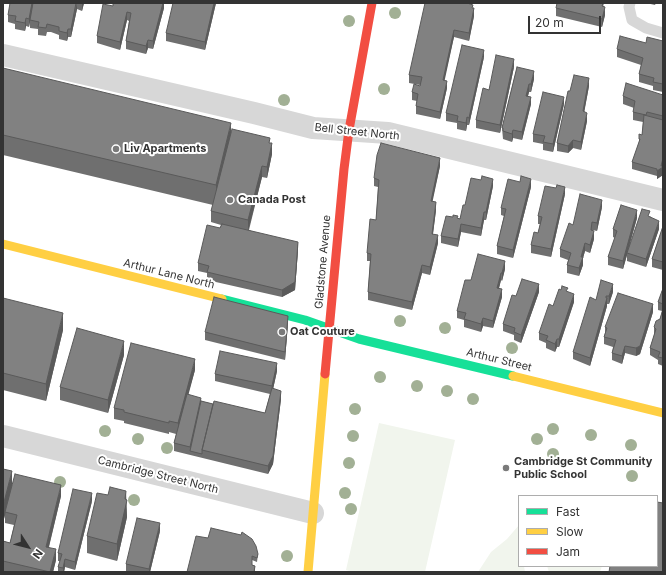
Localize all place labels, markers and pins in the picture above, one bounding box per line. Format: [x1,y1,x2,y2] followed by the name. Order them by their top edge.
[124,142,206,156] place label: Liv Apartments
[111,144,121,154] marker: Liv Apartments
[238,193,306,207] place label: Canada Post
[225,195,235,205] marker: Canada Post
[290,325,355,339] place label: Oat Couture
[277,327,287,337] marker: Oat Couture
[514,455,652,481] place label: Cambridge St Community Public School
[501,463,511,473] marker: Cambridge St Community Public School

